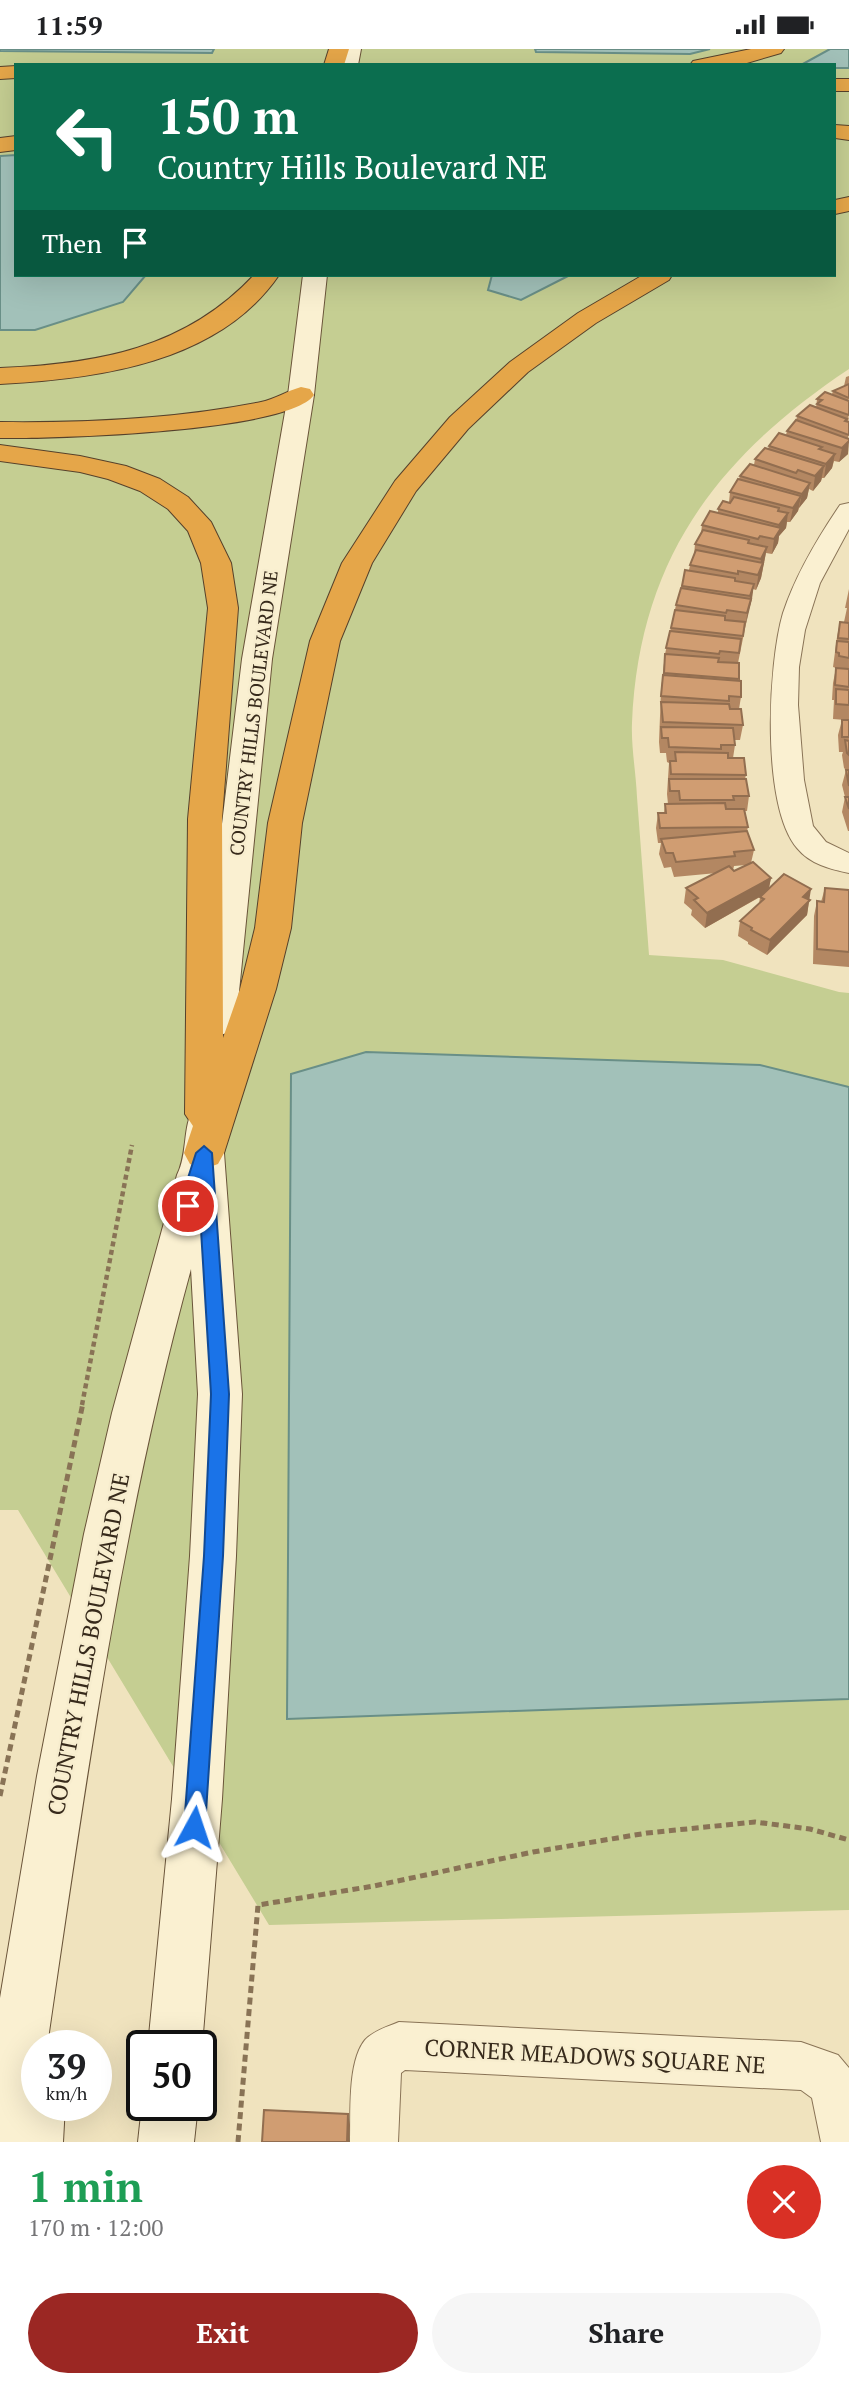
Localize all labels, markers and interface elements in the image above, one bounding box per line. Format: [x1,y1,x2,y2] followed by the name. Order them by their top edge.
[35,8,103,42] text: 11:59
[157,83,299,148] text: 150 m
[42,91,133,182] icon: left
[157,146,548,188] text: Country Hills Boulevard NE
[116,224,154,262] icon: arrive
[42,226,102,260] text: Then
[223,569,283,857] street label: COUNTRY HILLS BOULEVARD NE
[158,1176,218,1236] pin
[169,1187,207,1225] icon: arrive
[40,1470,136,1818] street label: COUNTRY HILLS BOULEVARD NE
[157,1790,231,1864] position arrow
[126,2030,217,2121] speed limit sign: 50
[424,2032,766,2080] street label: CORNER MEADOWS SQUARE NE
[47,2043,86,2089] text: 39
[46,2081,87,2105] text: km/h
[28,2158,143,2214] text: 1 min
[747,2165,821,2239] button: close
[28,2212,163,2243] text: 170 m · 12:00
[28,2293,418,2373] button: Exit
[432,2293,821,2373] button: Share

